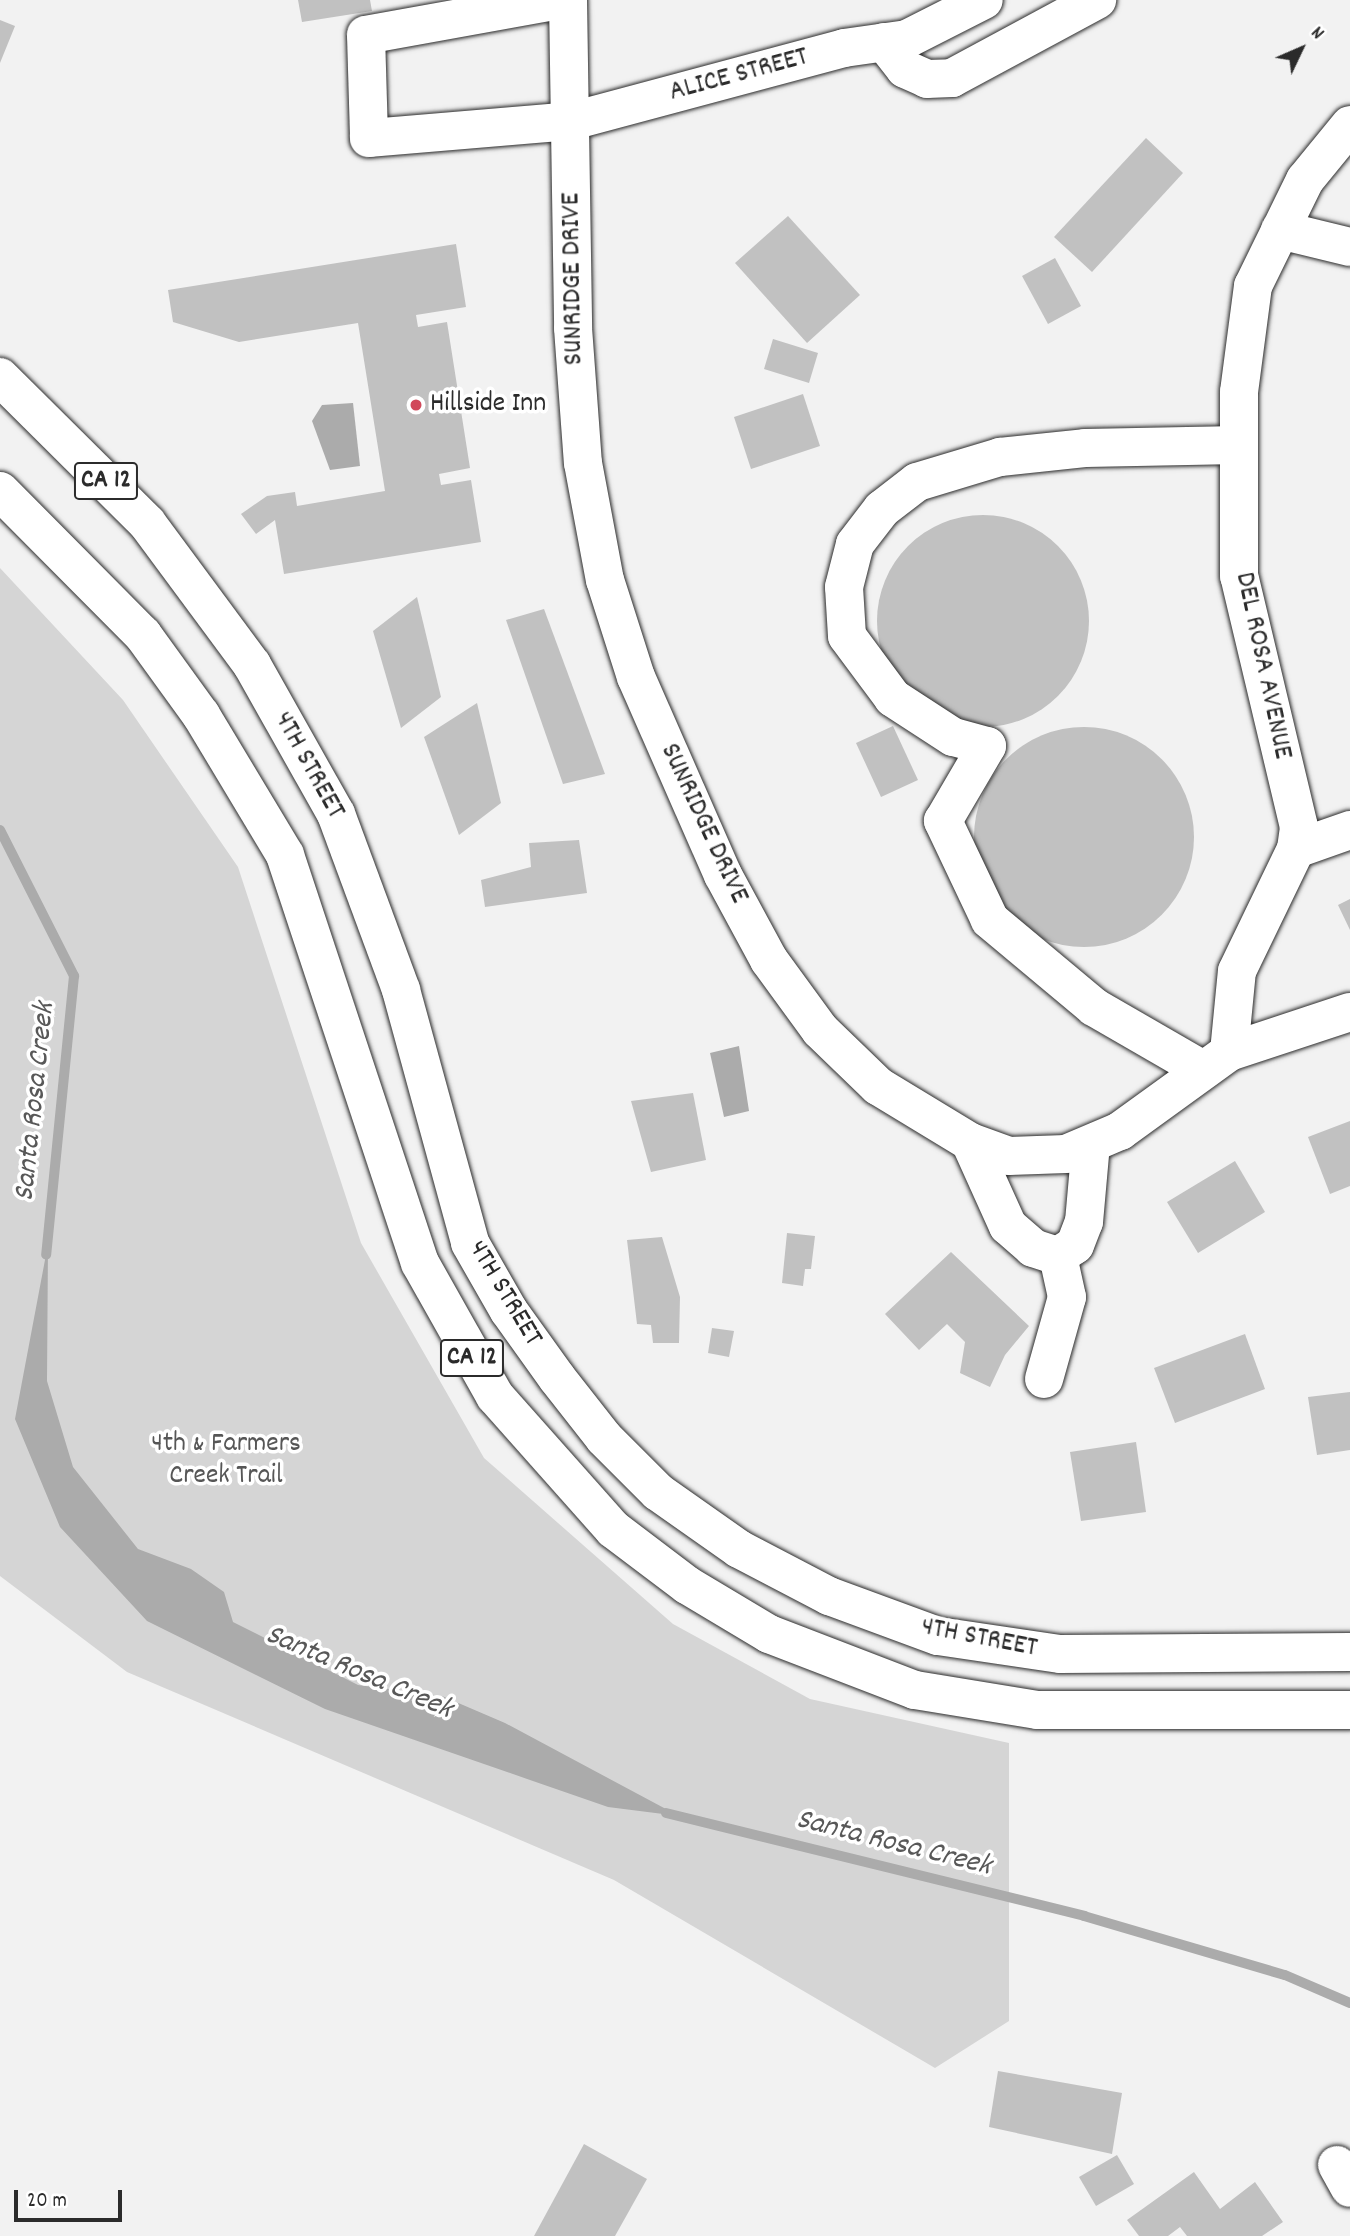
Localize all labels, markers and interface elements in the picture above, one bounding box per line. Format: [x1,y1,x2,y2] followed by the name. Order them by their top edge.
[1266,14,1336,84] north arrow
[1303,21,1329,47] text: N
[666,41,812,111] street label: ALICE STREET
[556,192,592,366] street label: SUNRIDGE DRIVE
[430,388,546,422] place label: Hillside Inn
[408,397,424,413] marker: Hillside Inn
[73,458,139,503] road number: CA 12
[1226,569,1298,763] street label: DEL ROSA AVENUE
[265,707,351,825] street label: 4TH STREET
[651,739,755,909] street label: SUNRIDGE DRIVE
[9,1001,65,1203] water label: Santa Rosa Creek
[459,1235,549,1353] street label: 4TH STREET
[439,1336,505,1380] road number: CA 12
[151,1428,301,1494] park label: 4th & Farmers Creek Trail
[918,1611,1040,1667] street label: 4TH STREET
[259,1618,457,1730] water label: Santa Rosa Creek
[792,1803,994,1887] water label: Santa Rosa Creek
[18,2176,126,2220] scale bar
[27,2187,67,2217] text: 20 m

